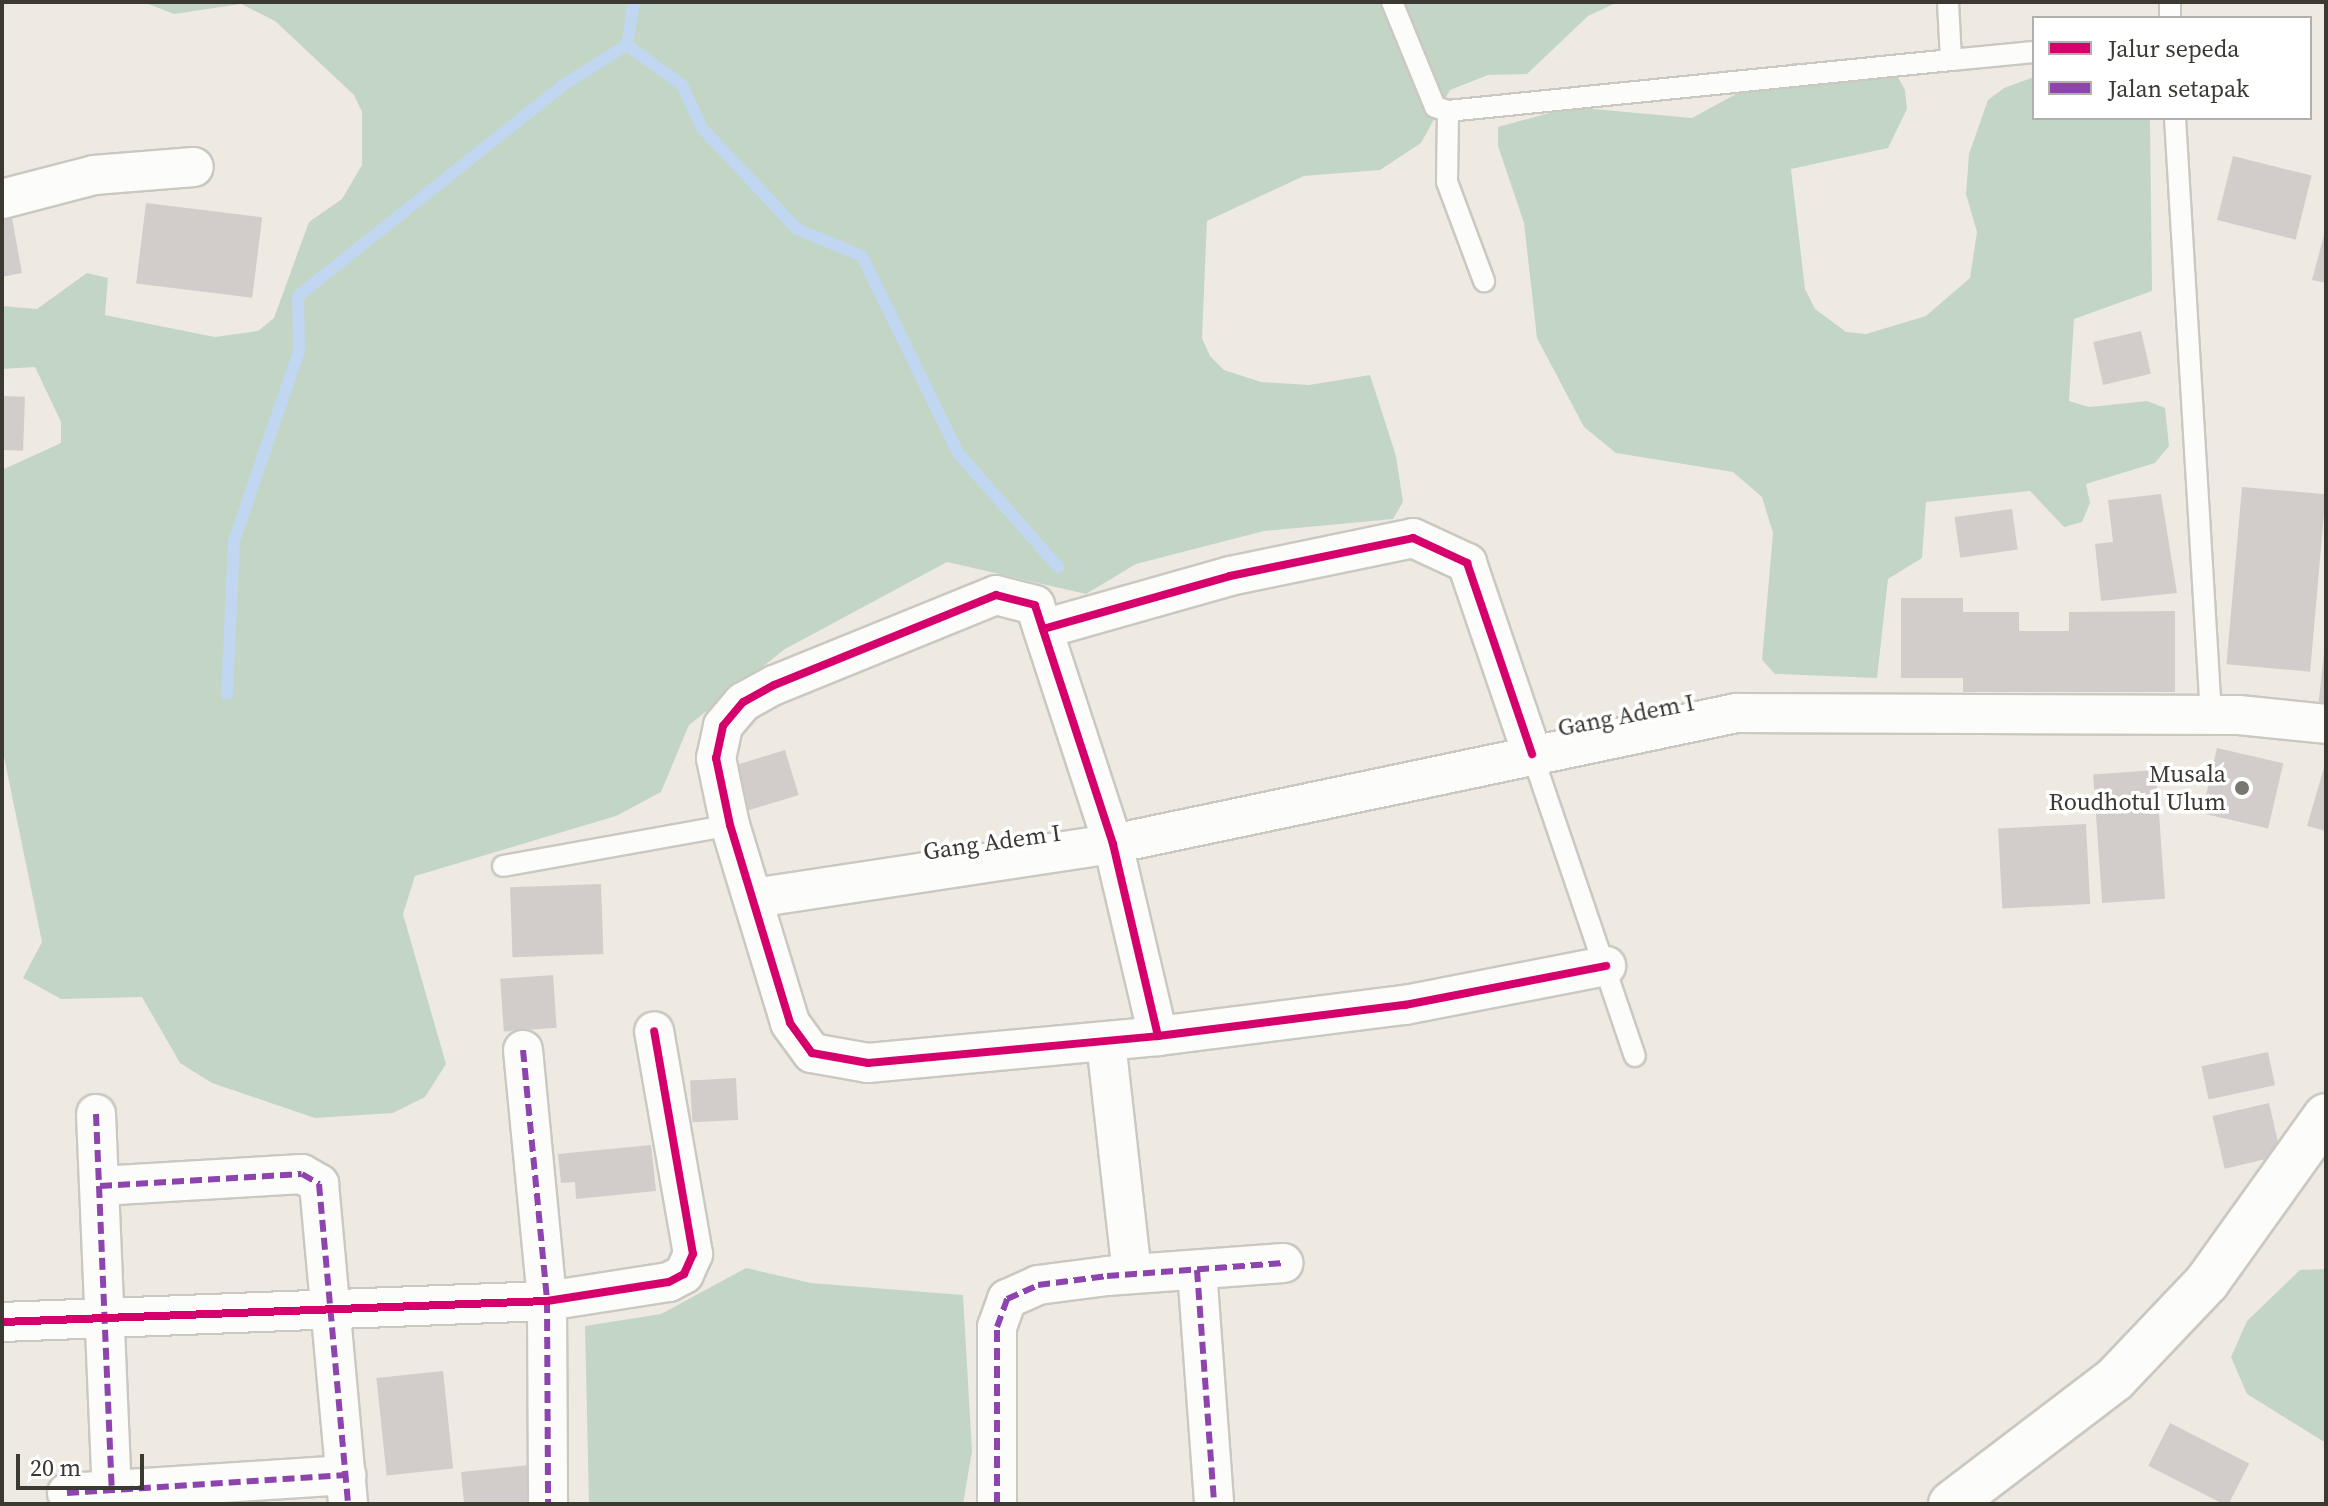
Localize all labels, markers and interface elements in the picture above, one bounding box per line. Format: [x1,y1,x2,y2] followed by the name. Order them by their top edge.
[2032,16,2312,120] legend
[2108,32,2239,65] text: Jalur sepeda
[2108,72,2249,105] text: Jalan setapak
[1555,688,1697,742] street label: Gang Adem I
[2048,760,2226,816] place label: Musala Roudhotul Ulum
[2233,779,2251,797] marker: Musala Roudhotul Ulum
[921,818,1063,866] street label: Gang Adem I
[20,1438,148,1488] scale bar
[30,1451,81,1484] text: 20 m

